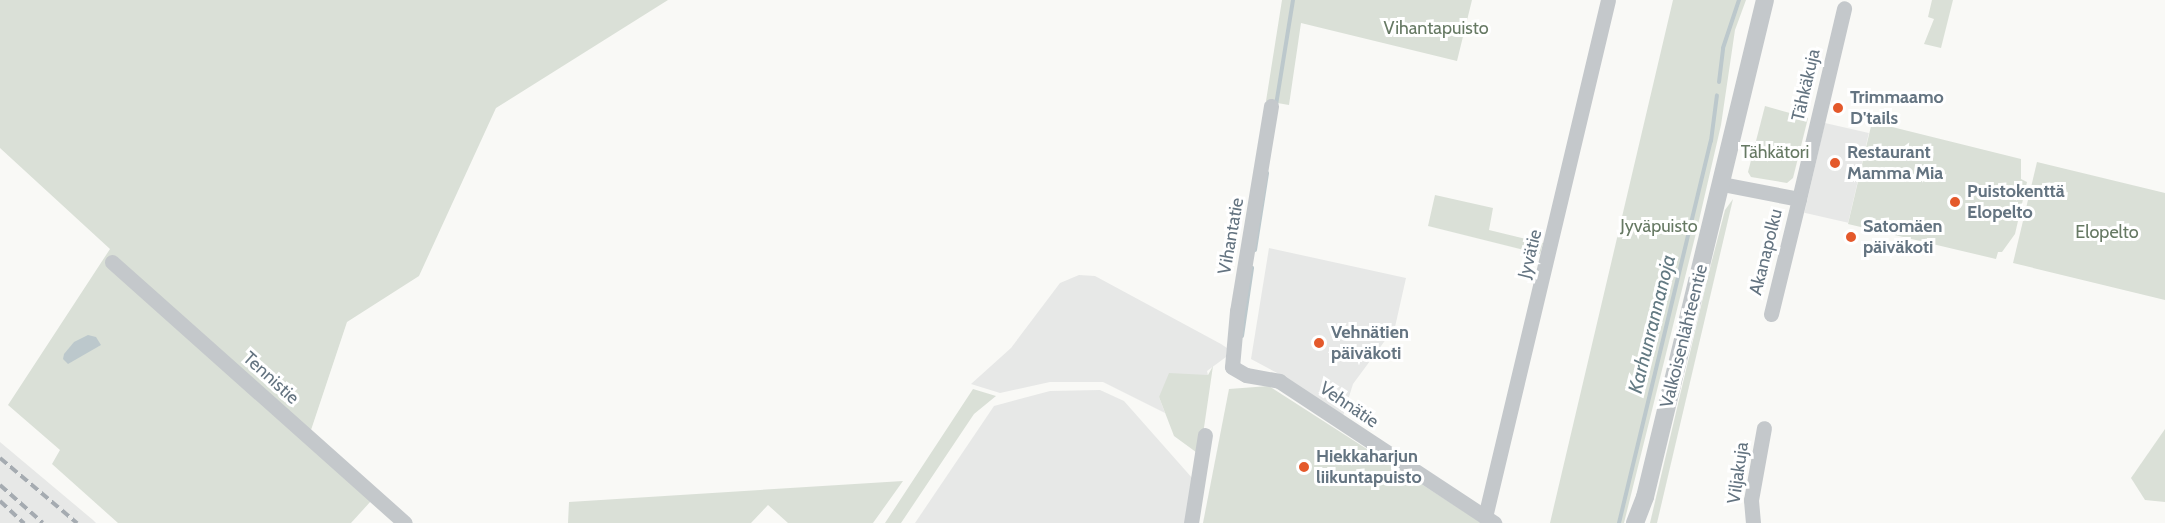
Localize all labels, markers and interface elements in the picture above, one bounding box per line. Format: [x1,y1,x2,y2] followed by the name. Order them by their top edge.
[1383,17,1489,39] park label: Vihantapuisto
[1787,47,1825,123] street label: Tähkäkuja
[1850,87,1944,130] place label: Trimmaamo D'tails
[1831,101,1845,115] marker: Trimmaamo D'tails
[1741,141,1809,163] park label: Tähkätori
[1847,142,1943,184] place label: Restaurant Mamma Mia
[1828,156,1842,170] marker: Restaurant Mamma Mia
[1967,181,2065,224] place label: Puistokenttä Elopelto
[1948,195,1962,209] marker: Puistokenttä Elopelto
[1214,196,1248,276] street label: Vihantatie
[1745,207,1787,297] street label: Akanapolku
[1620,215,1698,237] park label: Jyväpuisto
[1863,216,1943,258] place label: Satomäen päiväkoti
[2075,221,2139,243] park label: Elopelto
[1513,227,1547,281] street label: Jyvätie
[1844,230,1858,244] marker: Satomäen päiväkoti
[1623,252,1681,396] water label: Karhunrannanoja
[1656,262,1712,410] street label: Valkoisenlähteentie
[1331,322,1409,364] place label: Vehnätien päiväkoti
[1312,336,1326,350] marker: Vehnätien päiväkoti
[239,347,303,409] street label: Tennistie
[1315,377,1383,433] street label: Vehnätie
[1723,441,1753,505] street label: Viljakuja
[1316,446,1422,488] place label: Hiekkaharjun liikuntapuisto
[1297,460,1311,474] marker: Hiekkaharjun liikuntapuisto

